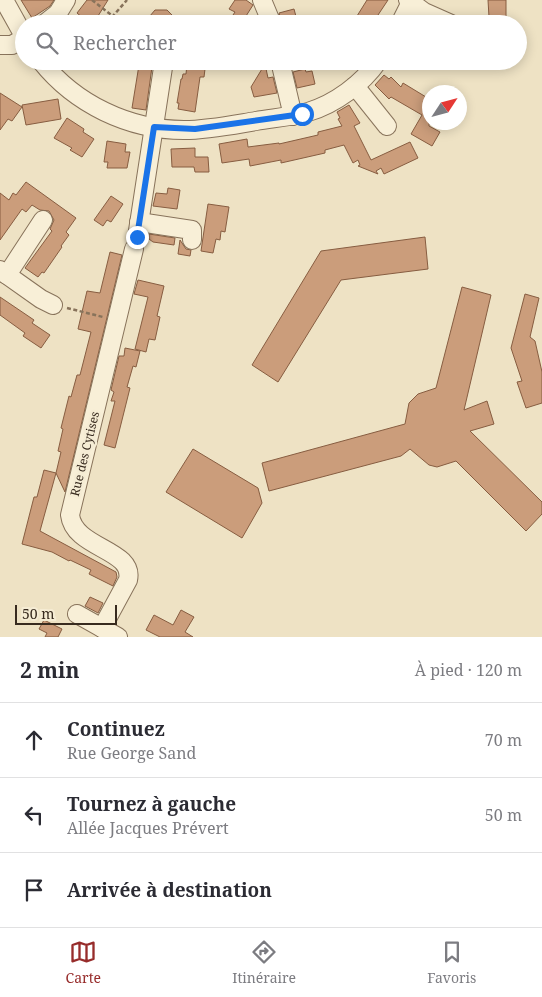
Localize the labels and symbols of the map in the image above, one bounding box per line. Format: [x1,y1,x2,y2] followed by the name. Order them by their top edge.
[422,85,467,130] north arrow
[291,103,314,126] route start
[126,226,149,249] route end
[66,410,103,498] street label: Rue des Cytises
[15,602,118,625] scale bar

